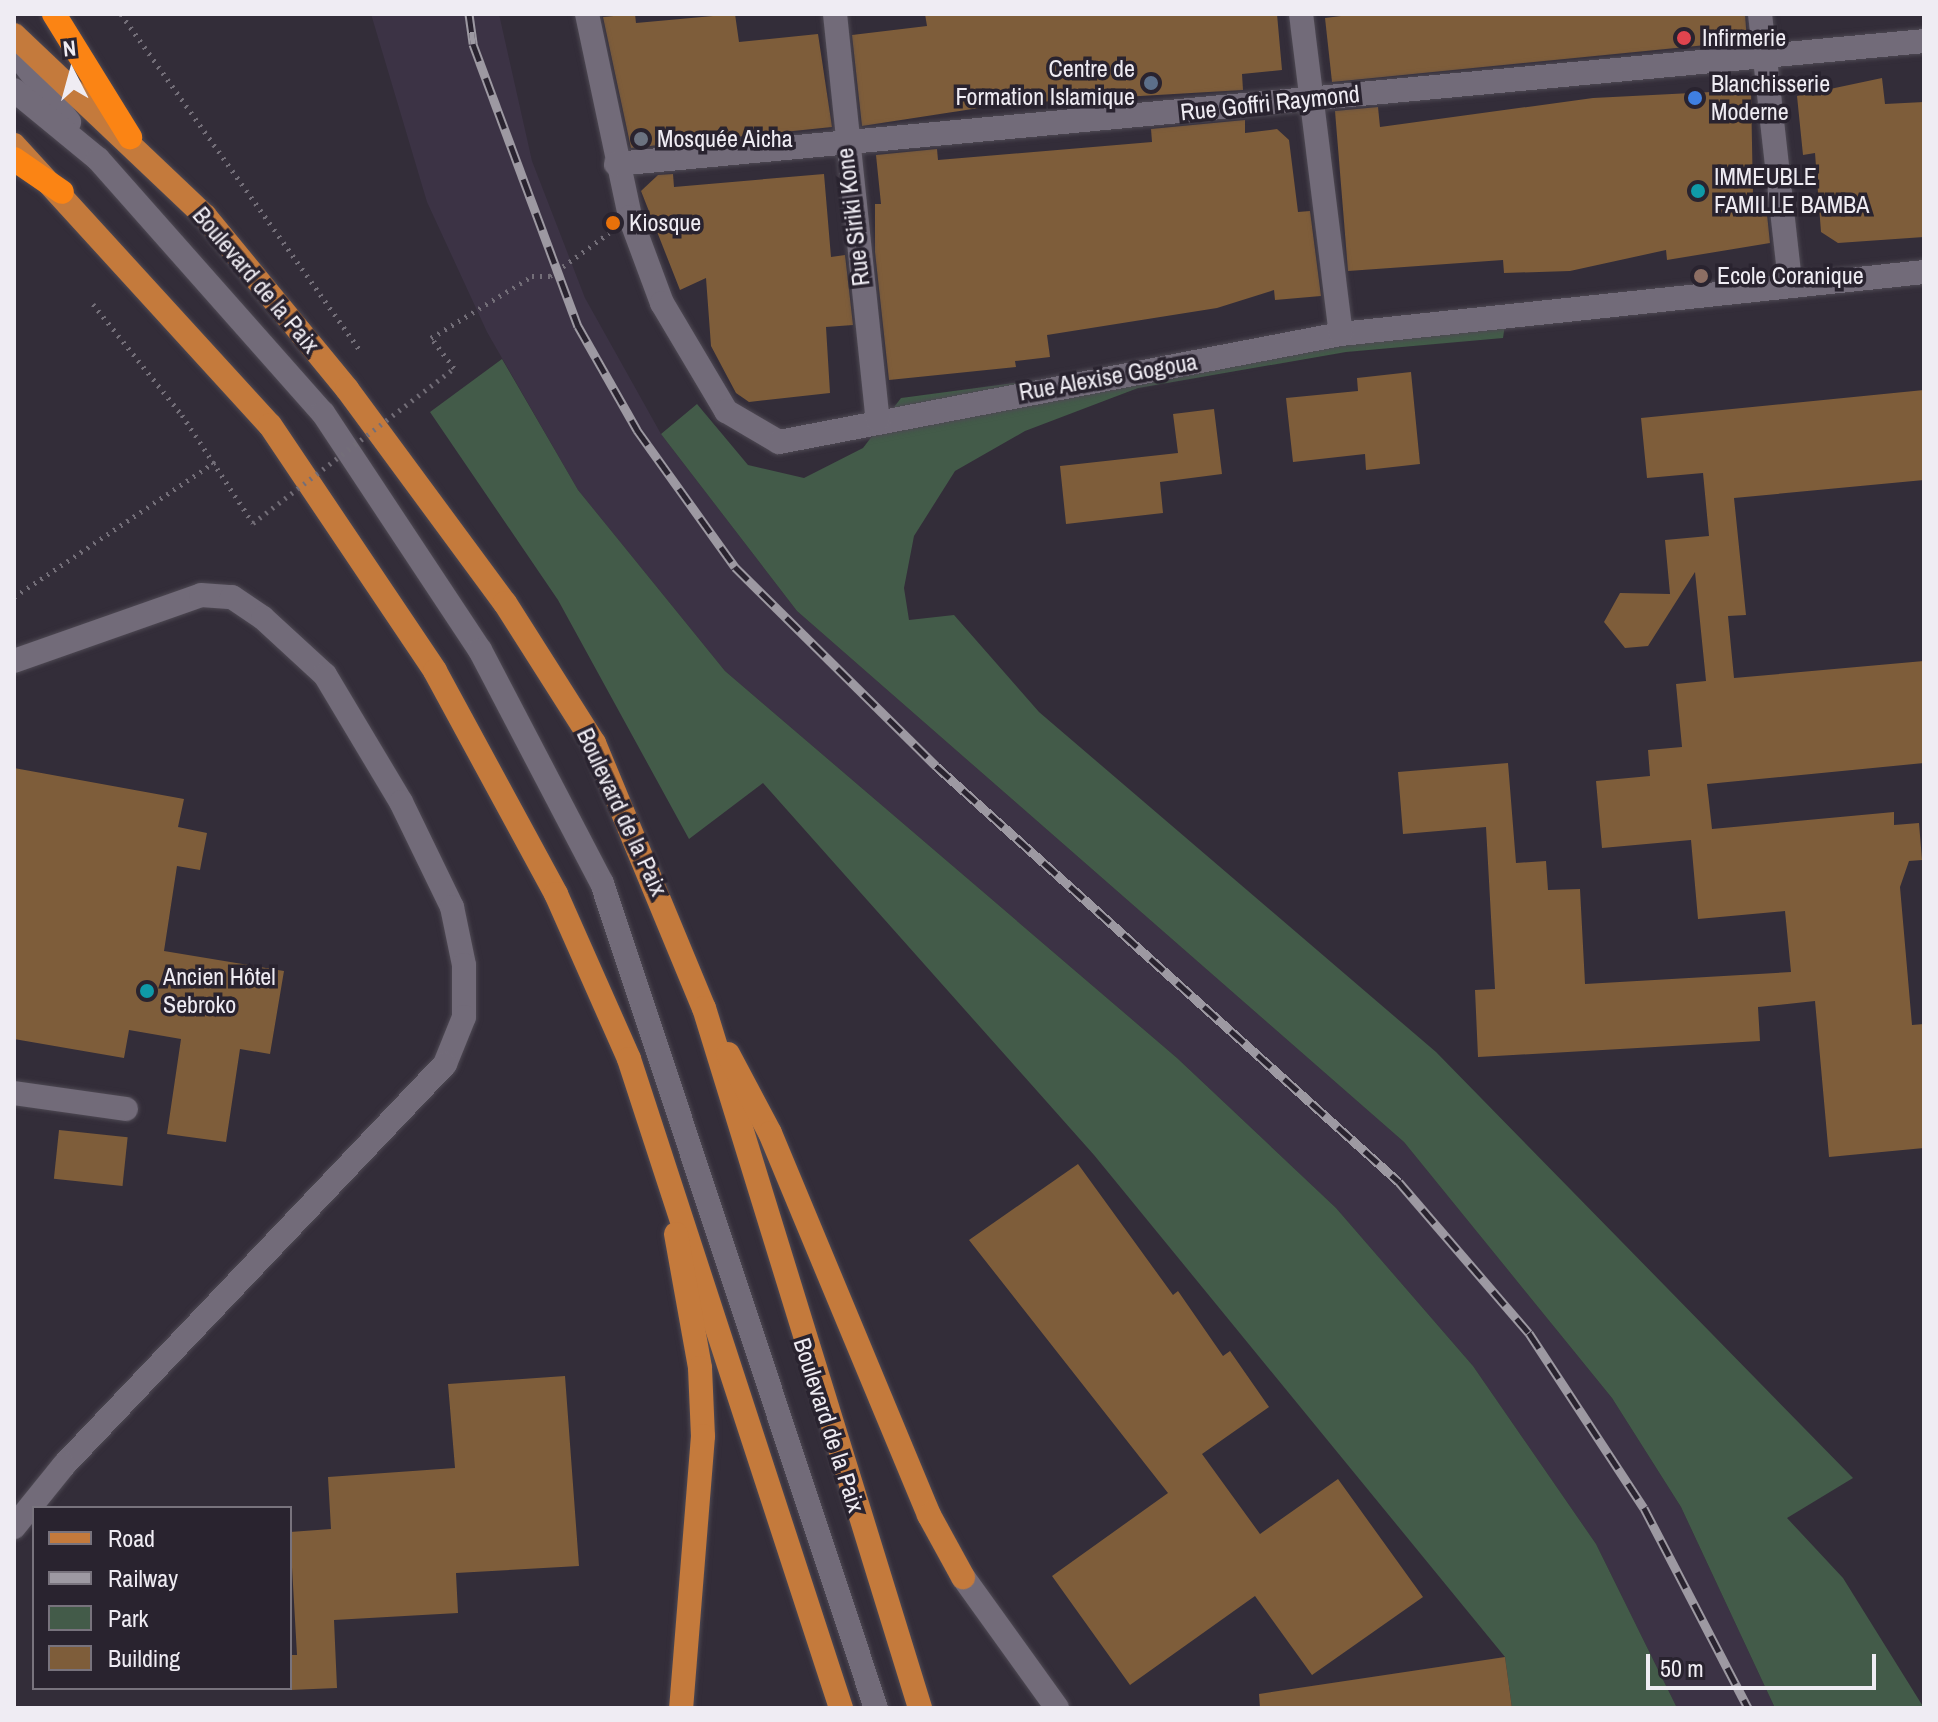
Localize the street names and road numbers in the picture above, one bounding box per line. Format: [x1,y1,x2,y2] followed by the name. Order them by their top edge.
[1179,79,1361,127] street label: Rue Goffri Raymond
[830,146,876,288] street label: Rue Siriki Kone
[187,201,325,359] street label: Boulevard de la Paix
[1016,347,1200,407] street label: Rue Alexise Gogoua
[571,724,673,900] street label: Boulevard de la Paix
[787,1334,871,1516] street label: Boulevard de la Paix

